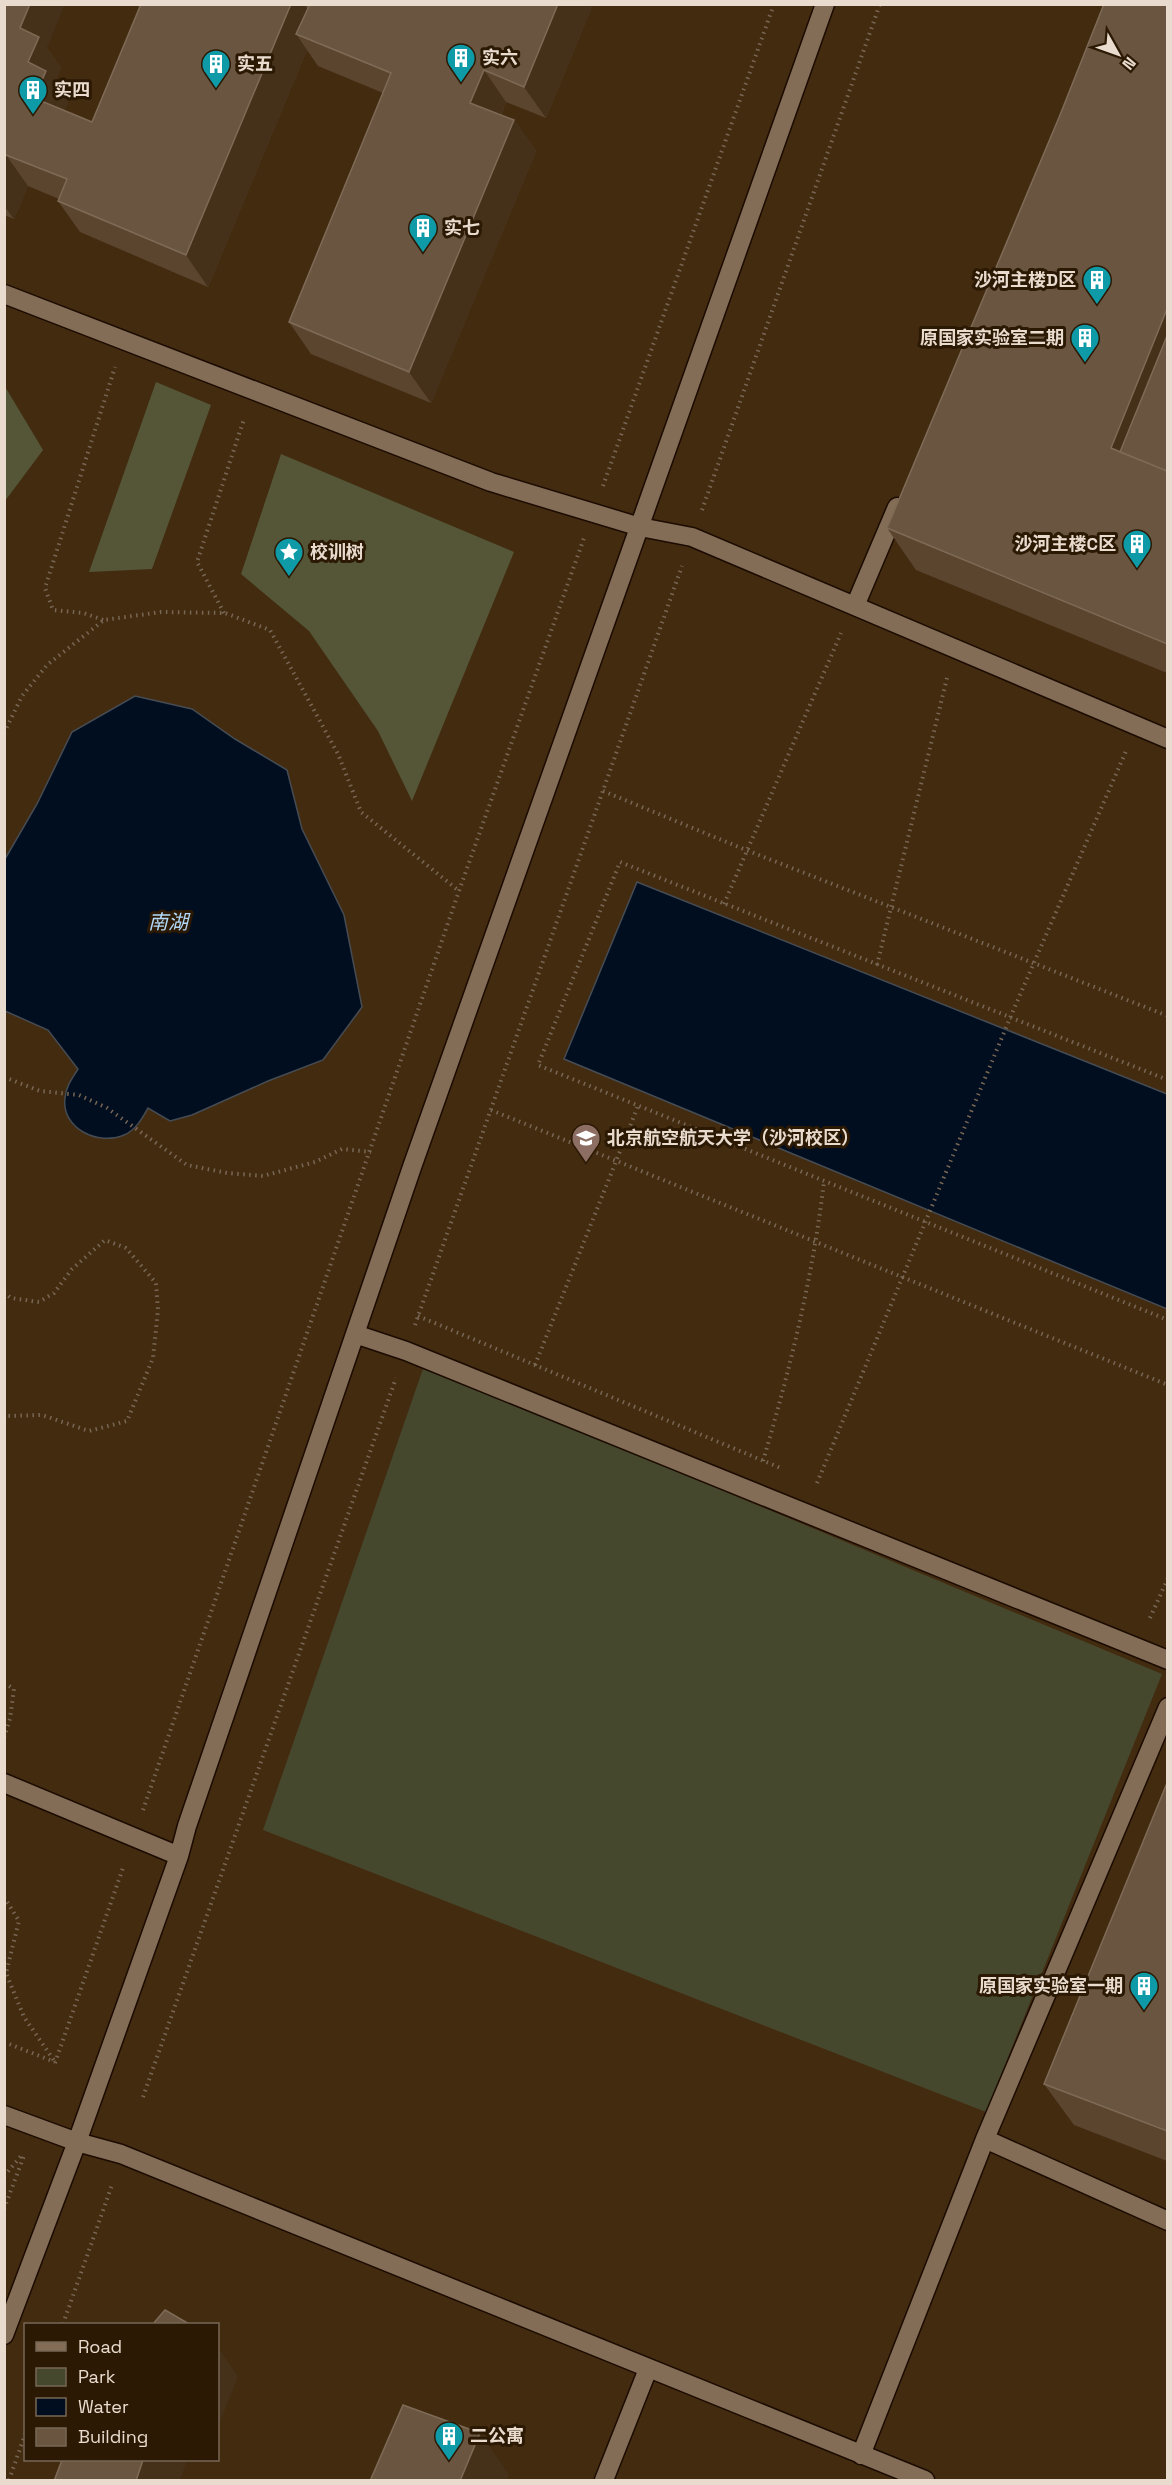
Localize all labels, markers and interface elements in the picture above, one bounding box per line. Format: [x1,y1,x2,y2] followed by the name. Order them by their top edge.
[1088,24,1148,84] north arrow
[445,42,477,84] building icon: 实六
[482,46,518,69] place label: 实六
[200,48,232,90] building icon: 实五
[237,52,273,75] place label: 实五
[1118,52,1141,74] text: N
[17,74,49,116] building icon: 实四
[54,78,90,101] place label: 实四
[407,212,439,254] building icon: 实七
[444,216,480,239] place label: 实七
[1081,264,1113,306] building icon: 沙河主楼D区
[974,268,1076,291] place label: 沙河主楼D区
[1069,322,1101,364] building icon: 原国家实验室二期
[920,326,1064,349] place label: 原国家实验室二期
[1121,528,1153,570] building icon: 沙河主楼C区
[1014,532,1116,555] place label: 沙河主楼C区
[273,536,305,578] place icon: 校训树
[310,540,364,563] place label: 校训树
[148,909,191,935] water label: 南湖
[570,1122,602,1164] school or university icon: 北京航空航天大学（沙河校区）
[607,1126,859,1149] place label: 北京航空航天大学（沙河校区）
[1128,1970,1160,2012] building icon: 原国家实验室一期
[979,1974,1123,1997] place label: 原国家实验室一期
[24,2323,219,2461] legend
[78,2335,122,2358] text: Road
[78,2365,116,2388] text: Park
[78,2395,129,2418] text: Water
[433,2420,465,2462] building icon: 二公寓
[470,2424,524,2447] place label: 二公寓
[78,2425,148,2448] text: Building

